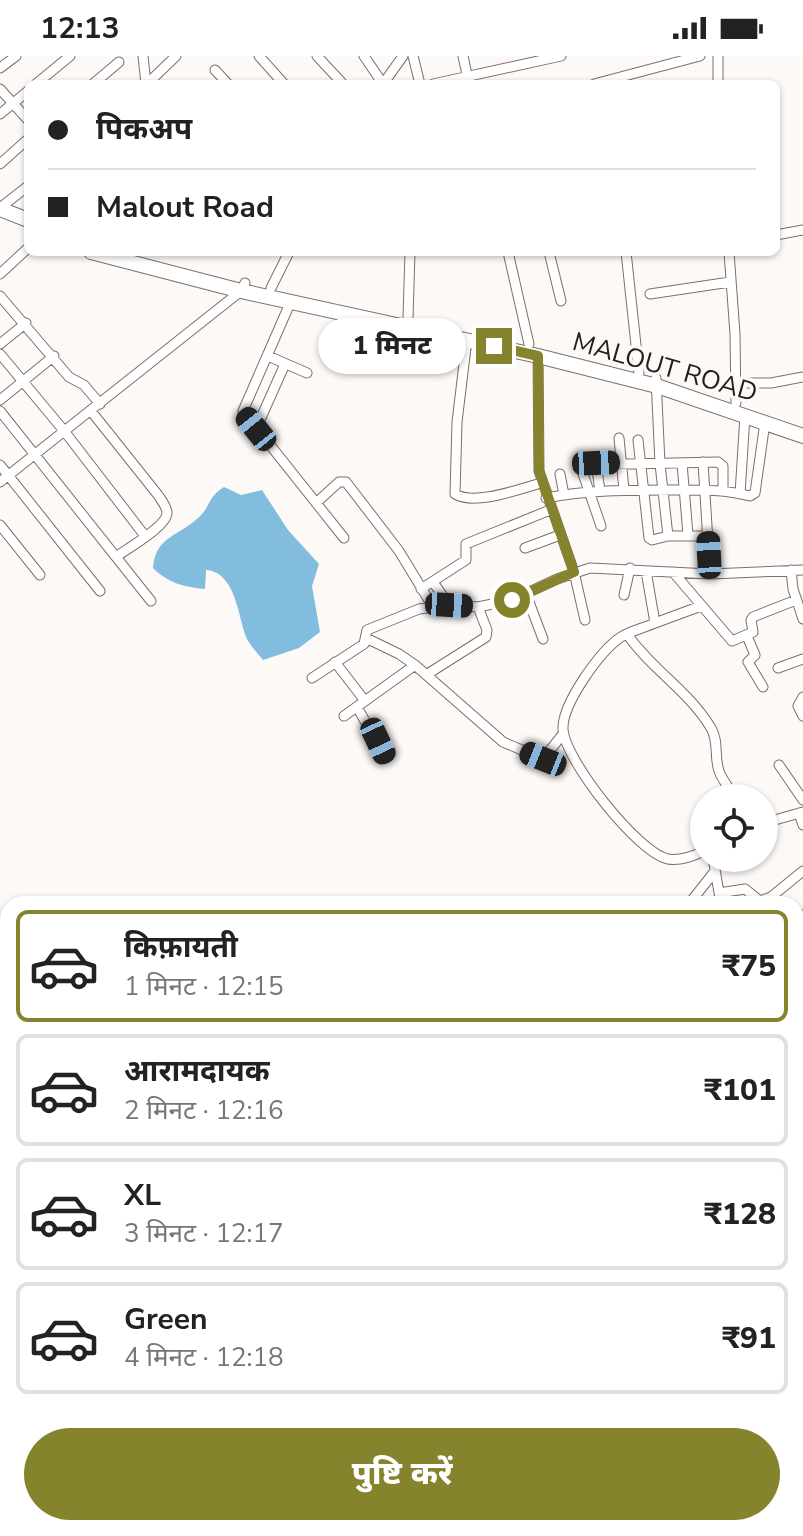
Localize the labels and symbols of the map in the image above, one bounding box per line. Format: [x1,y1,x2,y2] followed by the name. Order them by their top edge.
[318,318,466,374] callout: 1 मिनट
[569,324,761,410] street label: MALOUT ROAD
[476,328,512,364] route end
[232,403,280,455] car
[572,450,620,476] car
[696,530,722,580] car
[494,582,530,618] route start
[424,592,474,618] car
[357,714,399,768] car
[516,739,570,779] car

